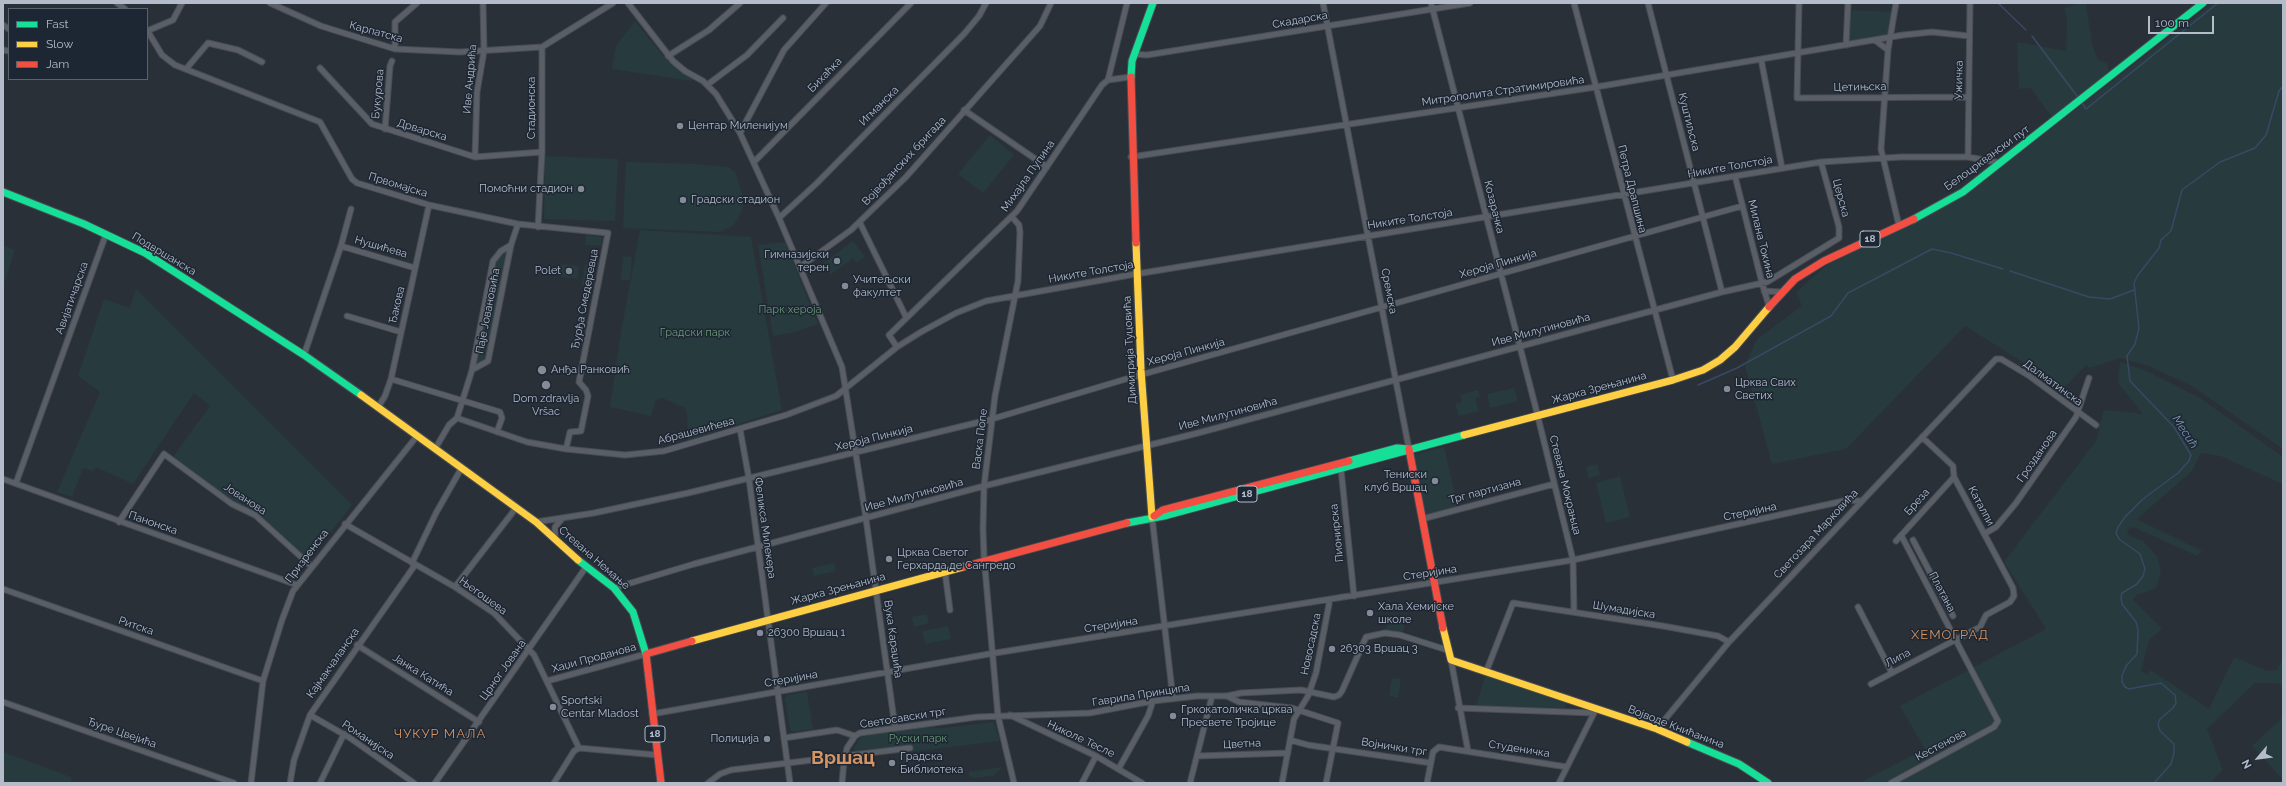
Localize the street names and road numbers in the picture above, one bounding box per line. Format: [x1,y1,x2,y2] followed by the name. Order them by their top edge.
[1271,9,1329,31] street label: Скадарска
[348,19,404,45] street label: Карпатска
[460,44,480,114] street label: Иве Андрића
[805,55,845,95] street label: Бихаћка
[1952,60,1966,100] street label: Ужичка
[369,69,387,119] street label: Букурова
[1421,73,1585,109] street label: Митрополита Стратимировића
[525,77,539,139] street label: Стадионска
[1833,80,1887,94] street label: Цетињска
[856,83,902,129] street label: Игманска
[1675,91,1703,153] street label: Куштиљска
[859,114,949,208] street label: Војвођанских бригада
[395,116,449,144] street label: Дрварска
[1942,123,2032,193] street label: Белоцрквански пут
[998,138,1058,214] street label: Михајла Пупина
[1615,144,1649,234] street label: Петра Драпшина
[1687,153,1773,181] street label: Никите Толстоја
[367,170,429,200] street label: Првомајска
[1830,177,1852,219] street label: Церска
[1481,179,1507,235] street label: Козарачка
[1745,198,1777,280] street label: Милана Токина
[1366,206,1454,232] street label: Никите Толстоја
[130,230,198,278] street label: Подвршанска
[1860,231,1880,247] road number: 18
[353,233,409,261] street label: Нушићева
[1458,247,1538,281] street label: Хероја Пинкија
[569,248,601,350] street label: Ђурђа Смедеревца
[1048,258,1134,286] street label: Никите Толстоја
[53,260,91,336] street label: Авијатичарска
[473,267,503,355] street label: Паје Јовановића
[1378,267,1400,315] street label: Сремска
[386,285,408,325] street label: Ђакова
[1121,296,1139,404] street label: Димитрија Туцовића
[1490,310,1592,350] street label: Иве Милутиновића
[1146,335,1226,369] street label: Хероја Пинкија
[2021,357,2085,409] street label: Далматинска
[1550,369,1648,407] street label: Жарка Зрењанина
[1177,394,1279,434] street label: Иве Милутиновића
[970,408,990,470] street label: Васка Попе
[656,414,736,448] street label: Абрашевићева
[834,422,914,454] street label: Хероја Пинкија
[2014,427,2060,485] street label: Грозданова
[1546,434,1584,536] street label: Стевана Мокрањца
[863,475,965,515] street label: Иве Милутиновића
[1448,475,1522,507] street label: Трг партизана
[751,477,779,579] street label: Феликса Милекера
[221,480,269,518] street label: Јованова
[1965,484,1997,528] street label: Каталпи
[1237,486,1257,502] road number: 18
[1902,486,1932,518] street label: Бреза
[1771,487,1861,581] street label: Светозара Марковића
[1722,500,1778,524] street label: Стеријина
[1327,503,1347,563] street label: Пионирска
[127,508,179,538] street label: Панонска
[556,524,632,592] street label: Стевана Немање
[283,527,331,585] street label: Призренска
[1402,562,1458,584] street label: Стеријина
[789,570,887,608] street label: Жарка Зрењанина
[1926,570,1958,614] street label: Платана
[457,574,509,618] street label: Његошева
[881,599,905,679] street label: Вука Караџића
[1592,599,1656,621] street label: Шумадијска
[1298,612,1324,676] street label: Новосадска
[117,614,155,638] street label: Ритска
[1083,614,1139,636] street label: Стеријина
[304,625,362,701] street label: Кајмакчаланска
[477,637,529,703] street label: Црног Јована
[550,640,638,676] street label: Хаџи Проданова
[1883,646,1913,670] street label: Липа
[390,651,456,699] street label: Јанка Катића
[763,668,819,690] street label: Стеријина
[1091,681,1191,709] street label: Гаврила Принципа
[1626,703,1726,751] street label: Војводе Книћанина
[859,705,947,731] street label: Светосавски трг
[86,715,158,751] street label: Ђуре Цвејића
[339,718,397,762] street label: Романијска
[1045,718,1117,760] street label: Николе Тесле
[645,726,665,742] road number: 18
[1913,726,1969,764] street label: Кестенова
[1360,735,1428,759] street label: Војнички трг
[1223,736,1261,752] street label: Цветна
[1487,738,1551,760] street label: Студеничка

